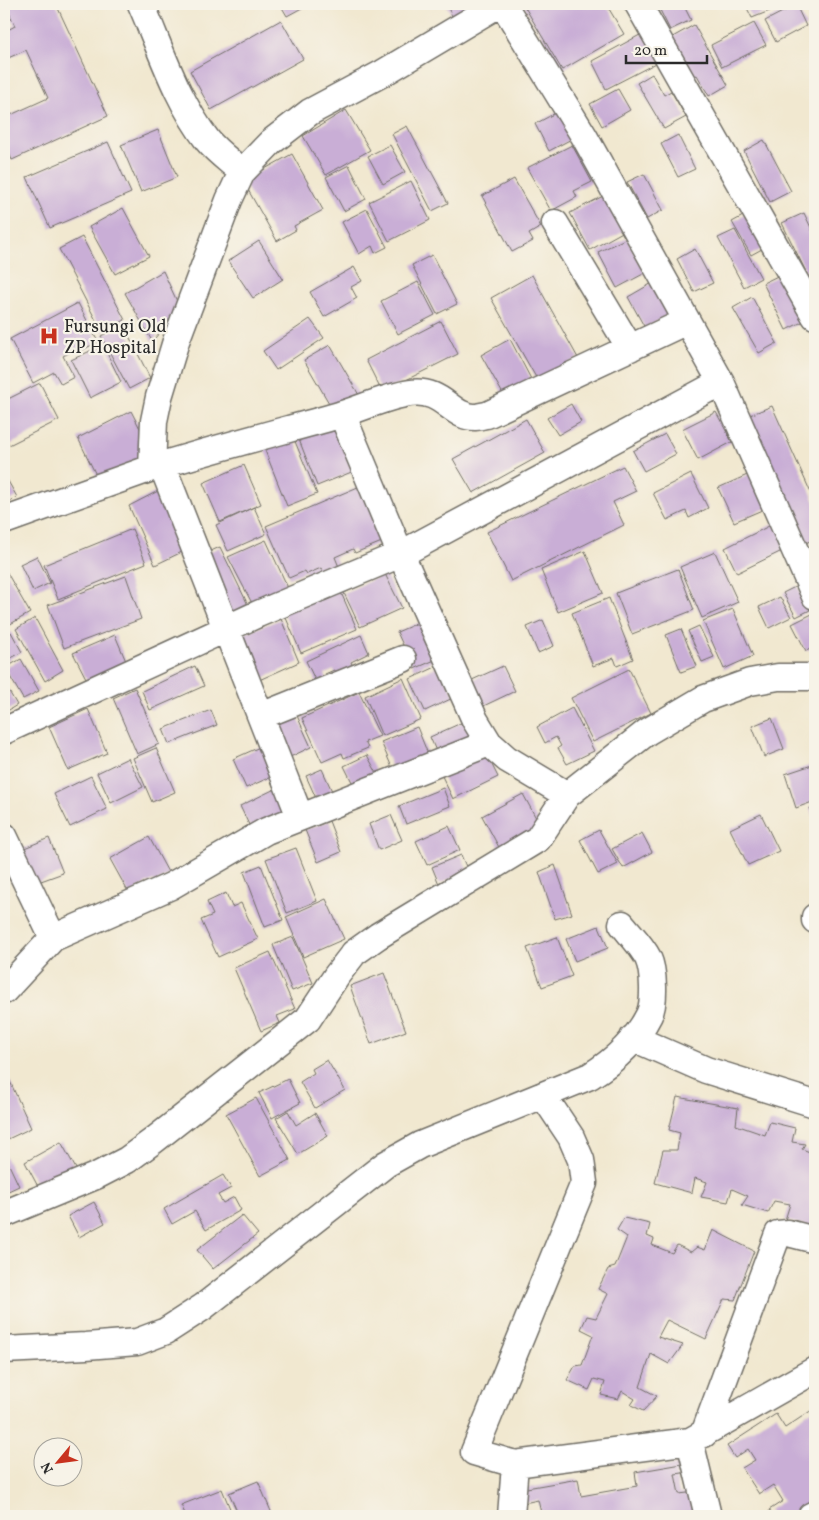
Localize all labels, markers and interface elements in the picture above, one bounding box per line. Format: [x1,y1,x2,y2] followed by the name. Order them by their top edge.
[626,32,708,64] scale bar
[634,41,667,62] text: 20 m
[64,315,167,361] place label: Fursungi Old ZP Hospital
[38,325,60,347] hospital icon: Fursungi Old ZP Hospital
[32,1438,82,1488] north arrow
[37,1459,59,1477] text: N

